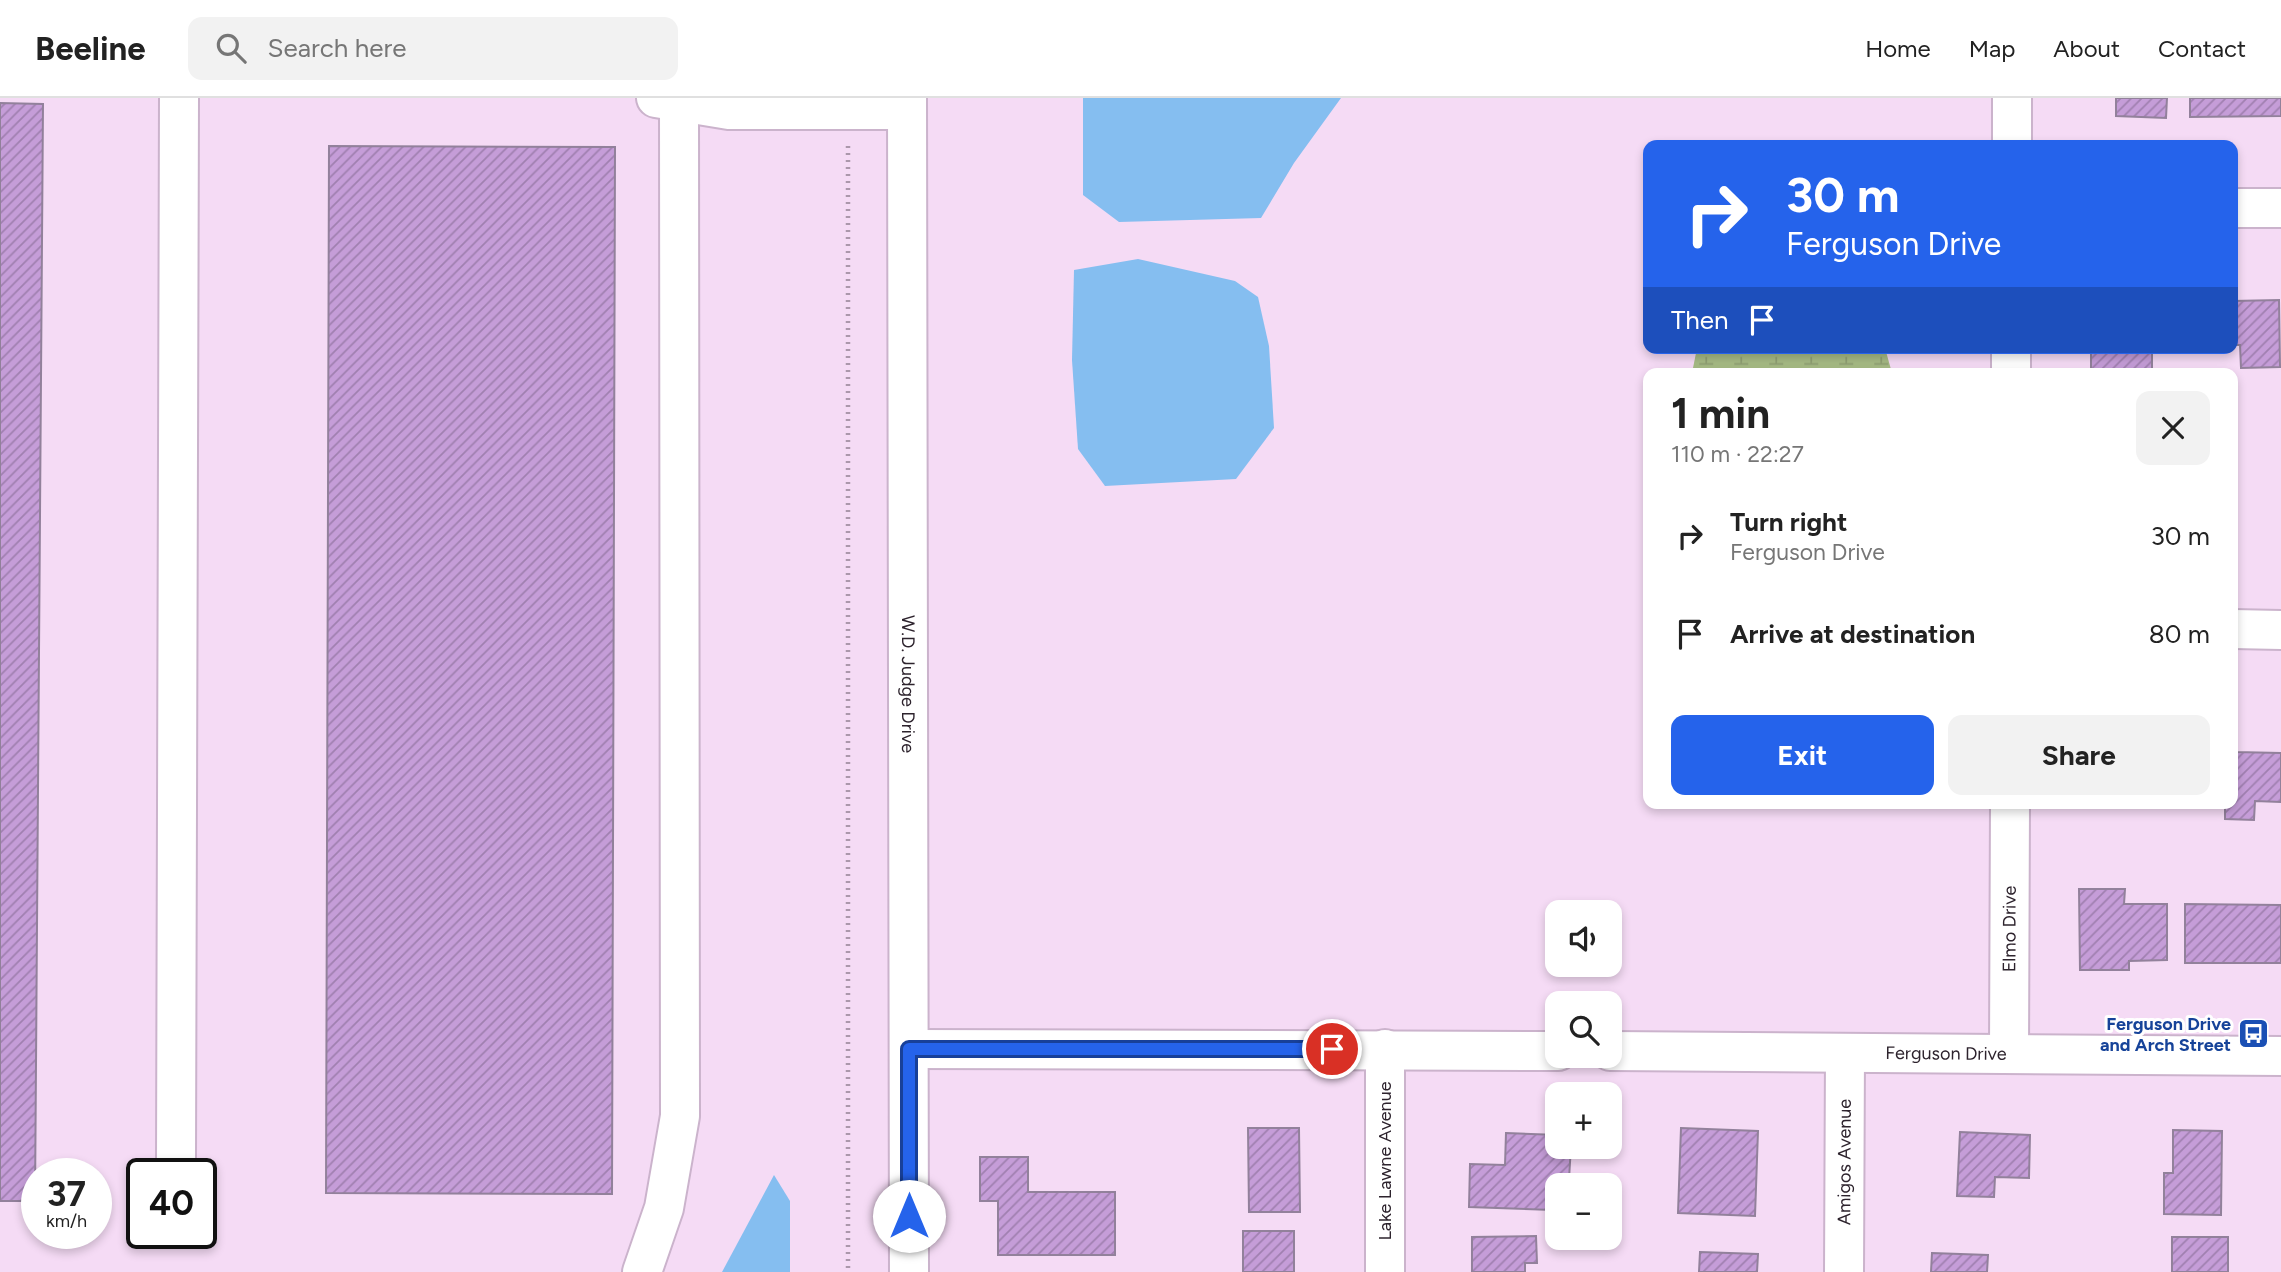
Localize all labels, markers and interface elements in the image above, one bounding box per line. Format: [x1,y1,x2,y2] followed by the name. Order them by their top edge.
[188,17,678,80] search box
[35,29,146,68] text: Beeline
[212,29,250,67] icon: search
[268,32,406,64] text: Search here
[1865,34,1931,63] text: Home
[1969,34,2015,63] text: Map
[2053,34,2120,63] text: About
[2158,34,2246,63] text: Contact
[1786,165,1899,224] text: 30 m
[1671,168,1762,259] icon: right
[1786,225,2001,263] text: Ferguson Drive
[1743,301,1781,339] icon: arrive
[1671,304,1729,336] text: Then
[1671,388,1770,439] text: 1 min
[2136,391,2210,465] button: close
[1671,440,1804,468] text: 110 m · 22:27
[1730,506,1847,538] text: Turn right
[1671,517,1709,555] icon: right
[2151,520,2210,552] text: 30 m
[1730,538,1885,566] text: Ferguson Drive
[897,615,919,753] street label: W.D. Judge Drive
[1671,615,1709,653] icon: arrive
[1730,618,1975,650] text: Arrive at destination
[2149,618,2210,650] text: 80 m
[1671,715,1934,795] button: Exit
[1948,715,2210,795] button: Share
[1998,886,2021,972] street label: Elmo Drive
[1545,900,1622,1250] map controls
[1545,900,1622,977] button: sound
[1545,991,1622,1068] button: search
[2100,1013,2231,1056] place label: Ferguson Drive and Arch Street
[2237,1017,2271,1051] bus stop icon: Ferguson Drive and Arch Street
[1302,1019,1362,1079] pin
[1313,1030,1351,1068] icon: arrive
[1885,1042,2007,1065] street label: Ferguson Drive
[1374,1081,1396,1241] street label: Lake Lawne Avenue
[1545,1082,1622,1159] button: +
[1833,1099,1856,1225] street label: Amigos Avenue
[126,1158,217,1249] speed limit sign: 40
[47,1173,86,1215] text: 37
[1545,1173,1622,1250] button: −
[872,1179,946,1253] position arrow
[46,1210,87,1232] text: km/h

